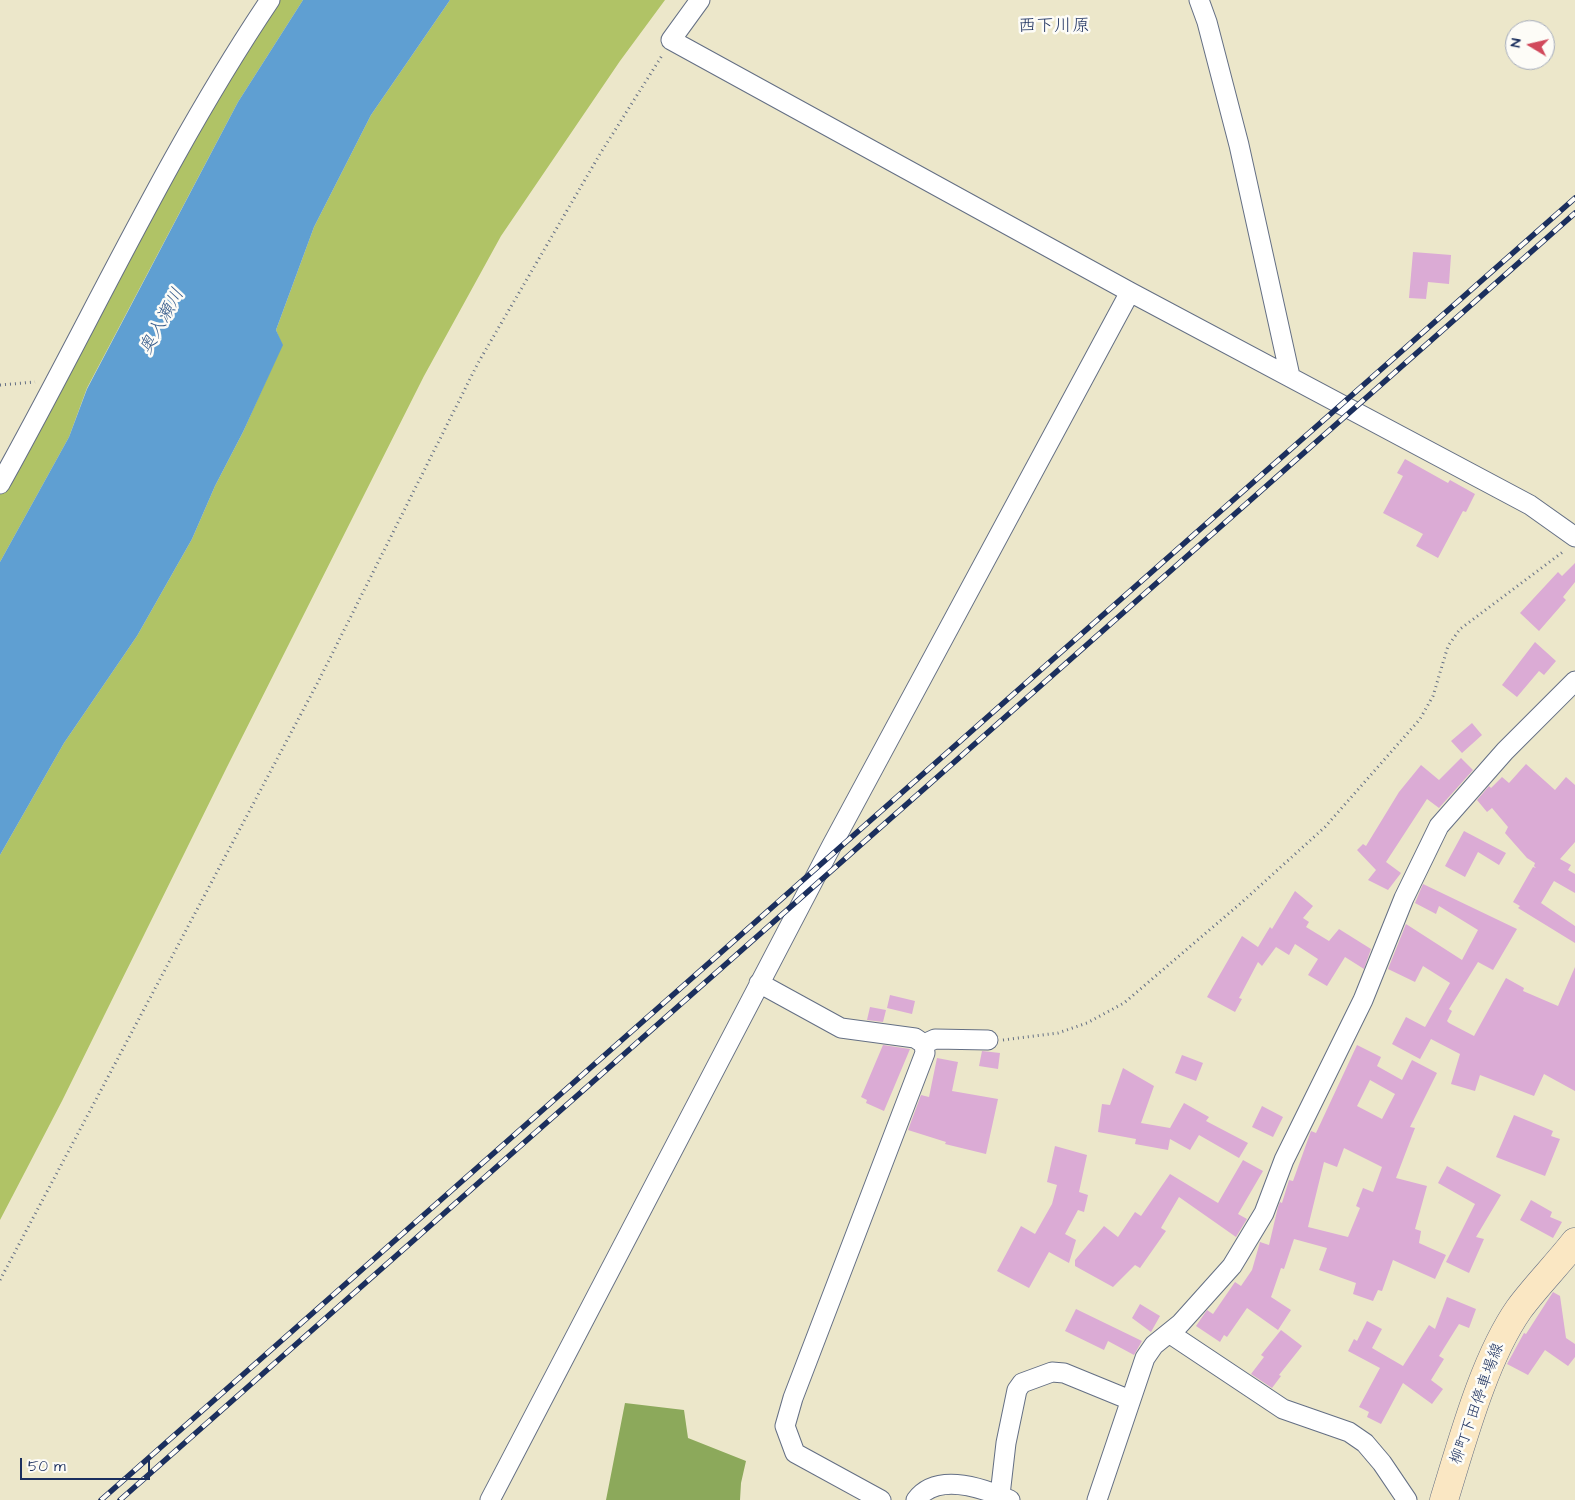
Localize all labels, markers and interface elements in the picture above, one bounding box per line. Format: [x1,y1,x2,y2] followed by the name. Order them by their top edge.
[1018,16,1090,38] district label: 西下川原
[1505,20,1555,70] north arrow
[1506,37,1527,49] text: N
[136,285,190,359] water label: 奥入瀬川
[1447,1341,1509,1467] street label: 柳町下田停車場線
[22,1448,152,1480] scale bar
[28,1456,66,1477] text: 50 m

